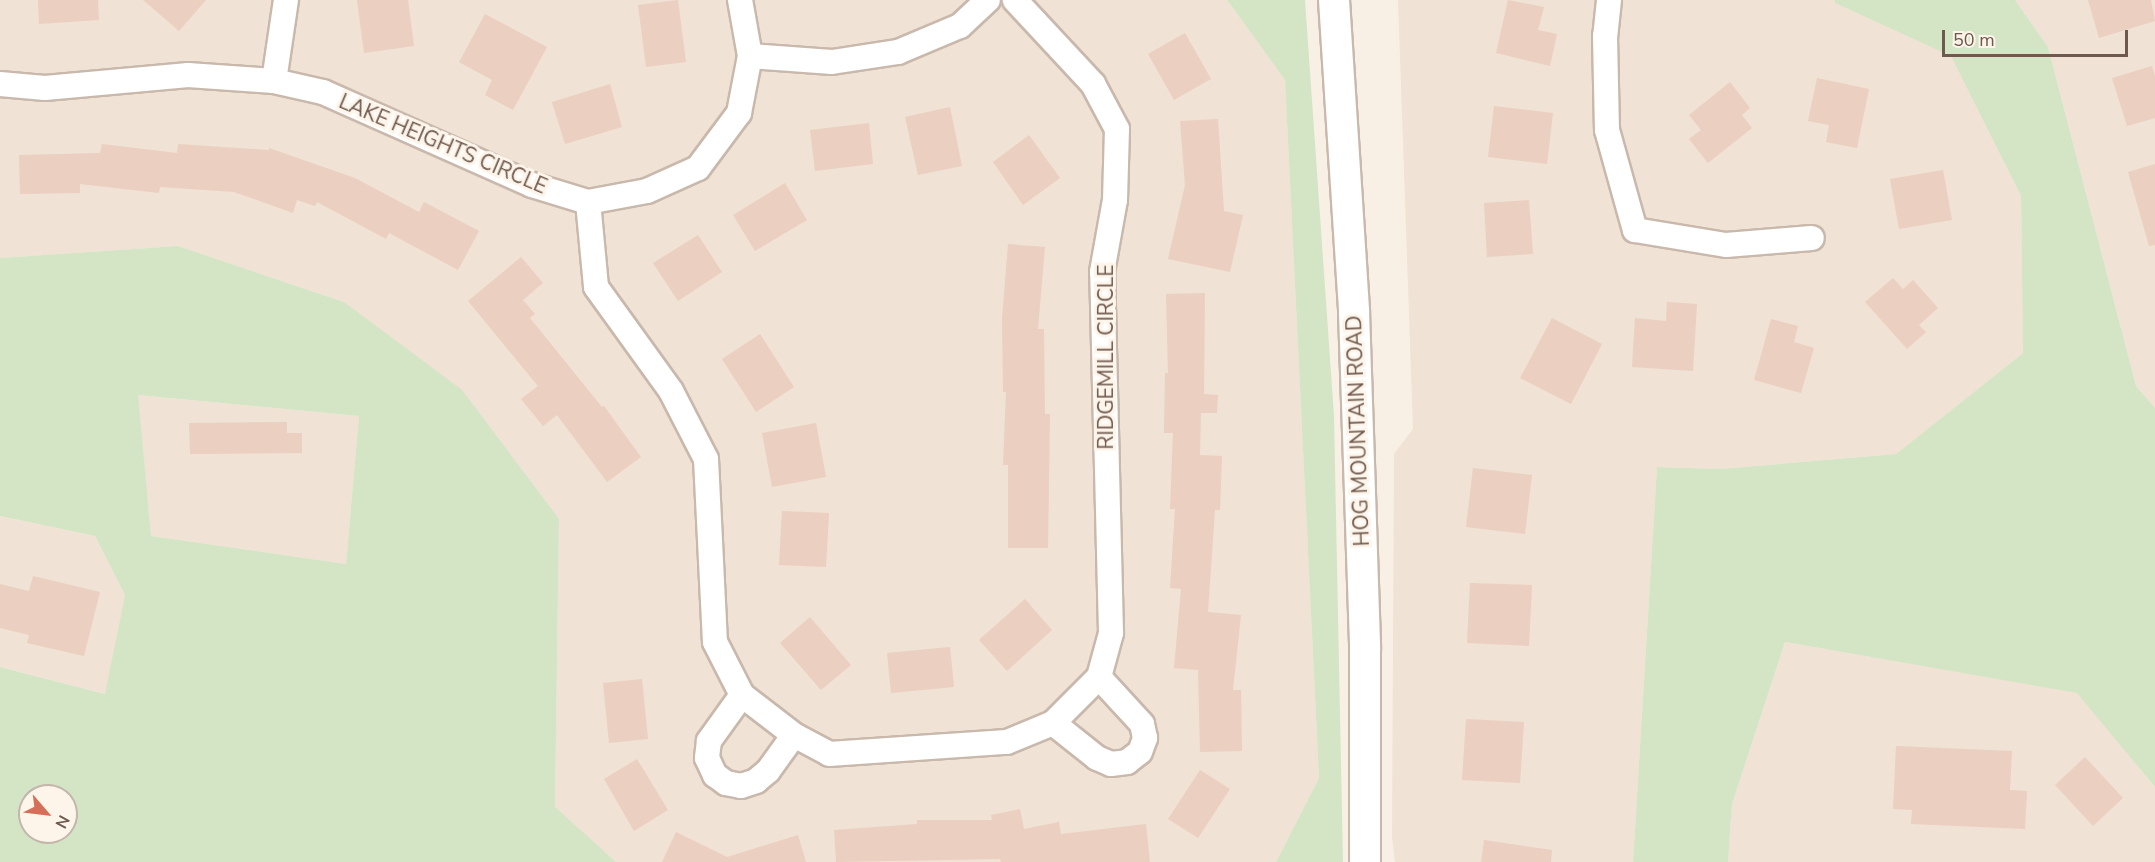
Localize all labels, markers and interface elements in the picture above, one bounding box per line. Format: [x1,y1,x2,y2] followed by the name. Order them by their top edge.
[1945,18,2131,56] scale bar
[1953,28,1995,52] text: 50 m
[335,89,551,199] street label: LAKE HEIGHTS CIRCLE
[1093,264,1119,450] street label: RIDGEMILL CIRCLE
[1341,315,1375,547] street label: HOG MOUNTAIN ROAD
[18,784,78,844] north arrow
[50,811,75,832] text: N

